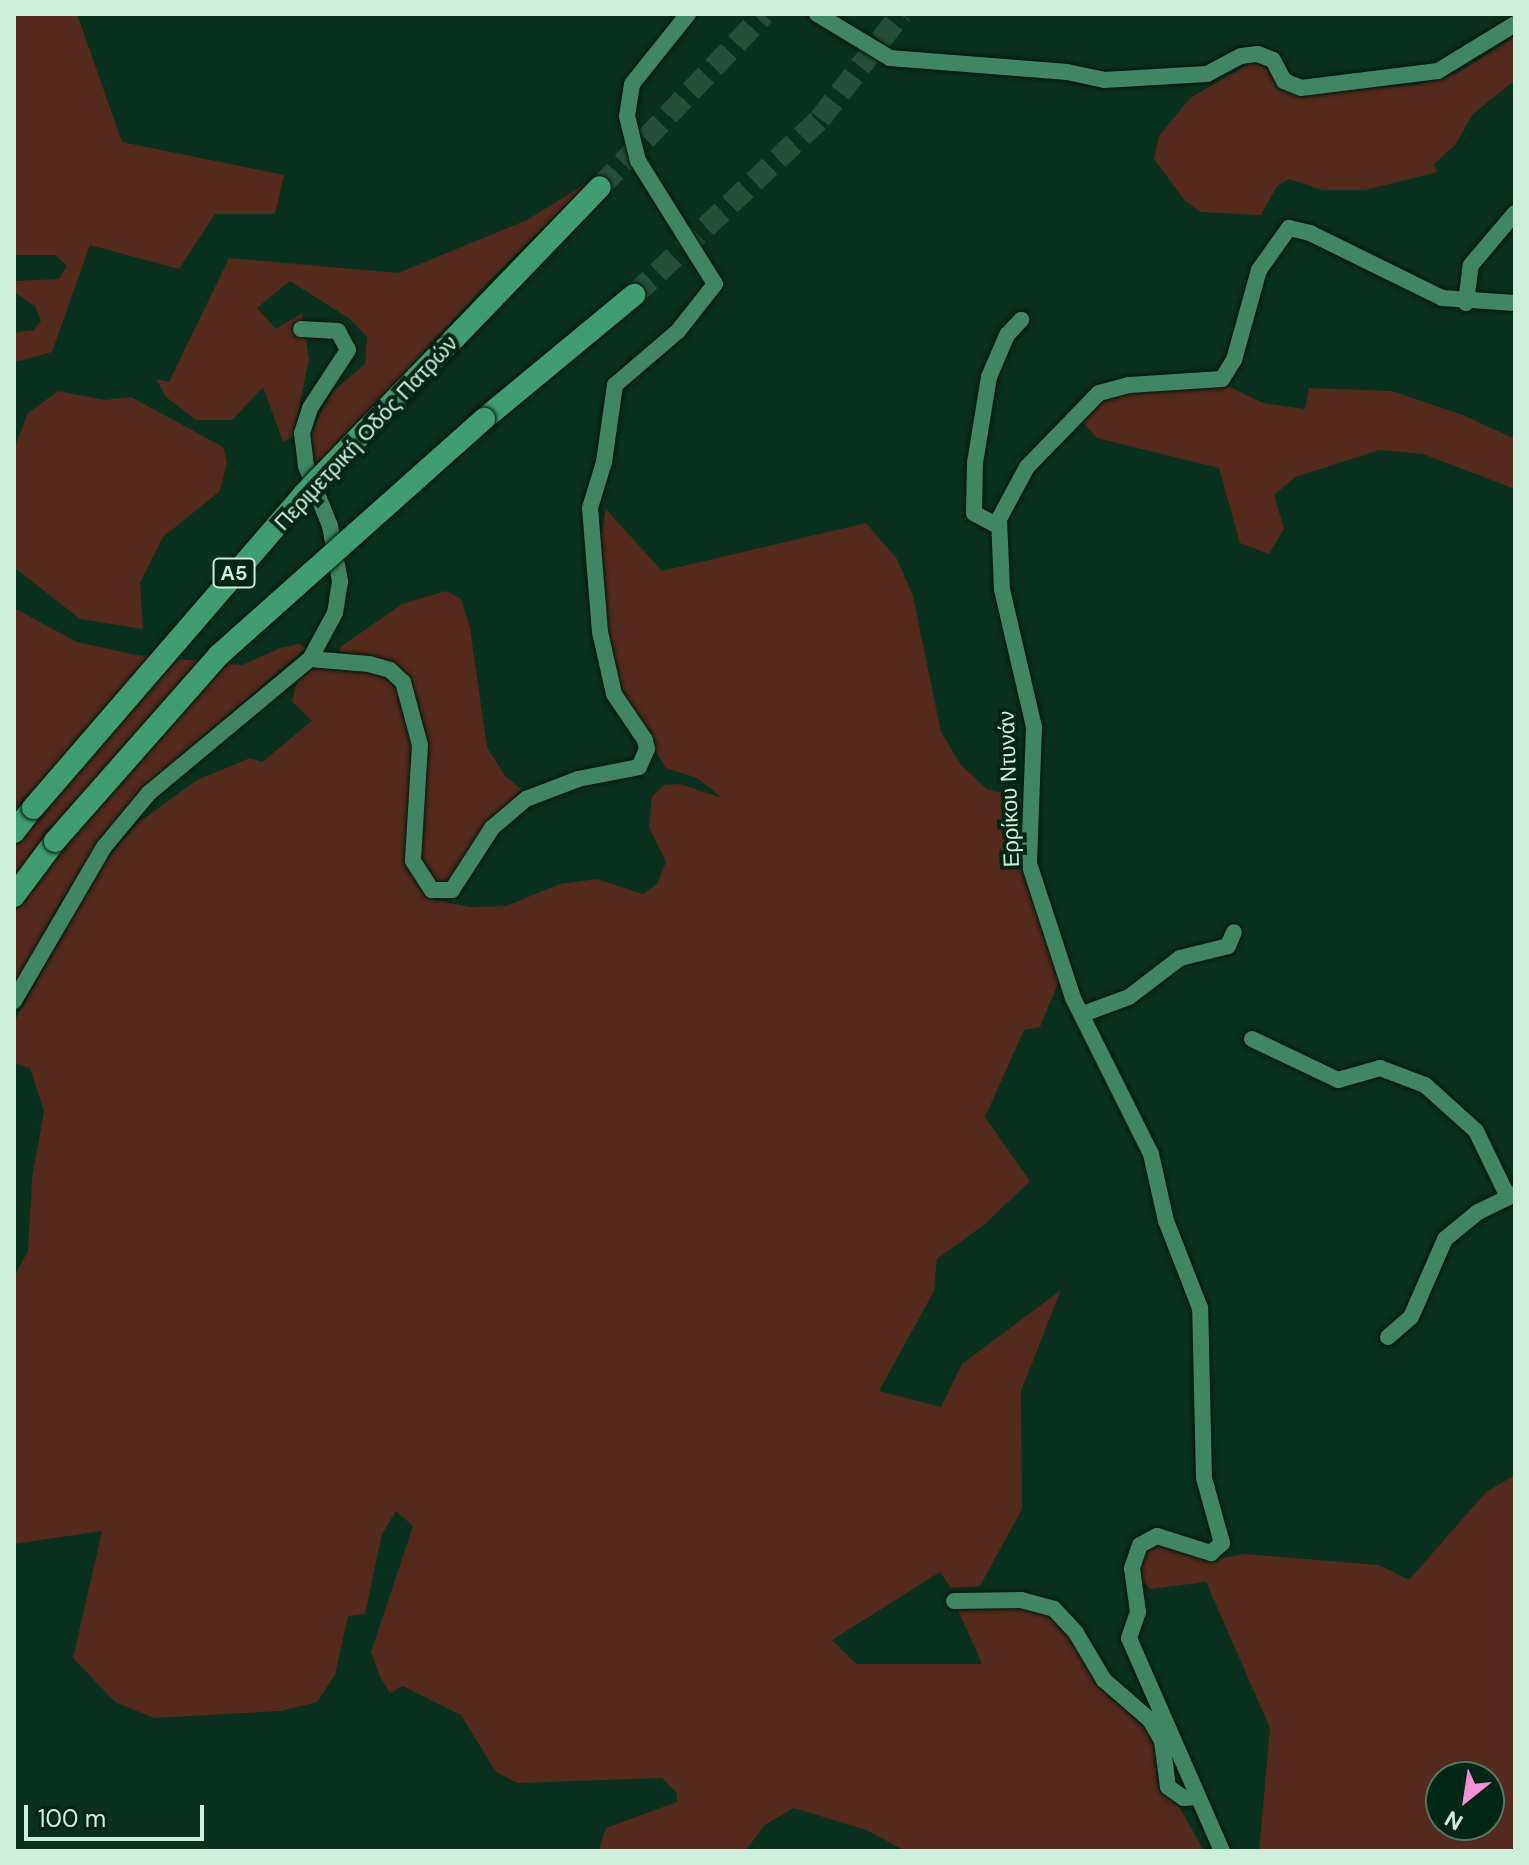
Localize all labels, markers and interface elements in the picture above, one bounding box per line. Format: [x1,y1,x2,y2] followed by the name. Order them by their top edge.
[269,330,463,536] street label: Περιμετρική Οδός Πατρών
[212,557,256,589] road number: Α5
[993,710,1025,868] street label: Ερρίκου Ντυνάν
[1425,1761,1505,1841] north arrow
[28,1789,208,1839] scale bar
[38,1803,106,1834] text: 100 m
[1440,1804,1468,1837] text: N

